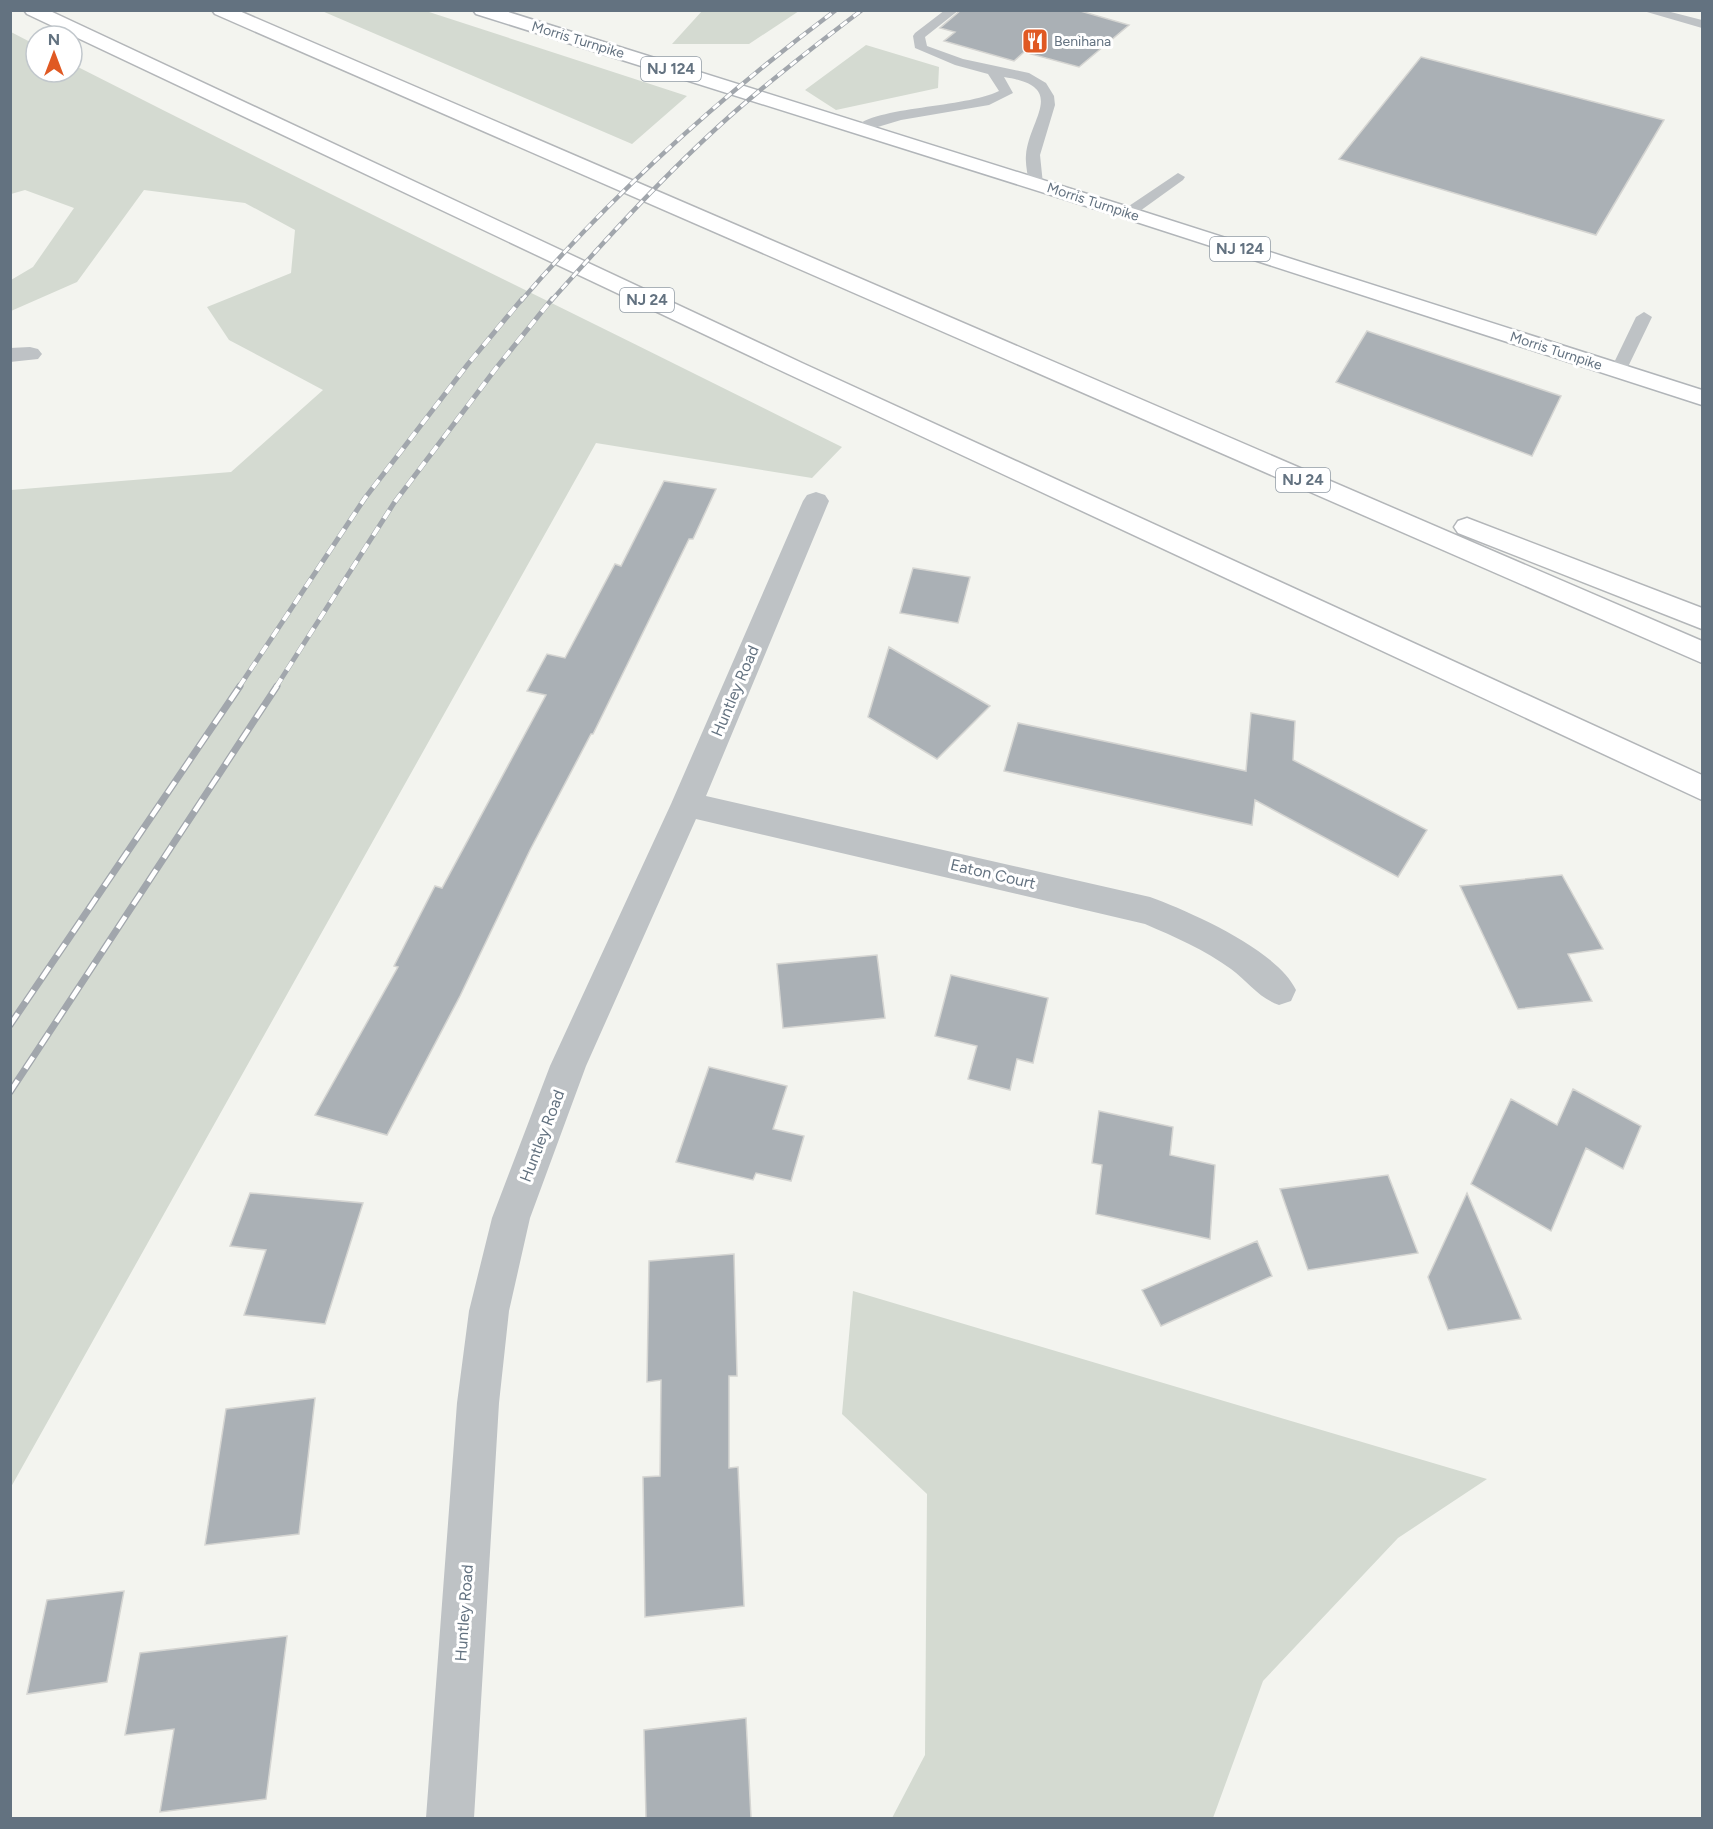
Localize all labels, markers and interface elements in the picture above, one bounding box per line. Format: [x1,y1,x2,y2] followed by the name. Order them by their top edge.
[530,18,627,62] street label: Morris Turnpike
[24,24,84,84] north arrow
[1020,26,1050,56] restaurant icon: Benihana
[48,30,60,49] text: N
[1054,33,1111,50] place label: Benihana
[641,57,701,81] road number: NJ 124
[1045,179,1142,225] street label: Morris Turnpike
[1210,237,1270,261] road number: NJ 124
[620,288,674,312] road number: NJ 24
[1508,328,1605,374] street label: Morris Turnpike
[1276,468,1330,492] road number: NJ 24
[707,643,763,739] street label: Huntley Road
[948,855,1038,893] street label: Eaton Court
[516,1087,568,1185] street label: Huntley Road
[451,1564,477,1662] street label: Huntley Road

